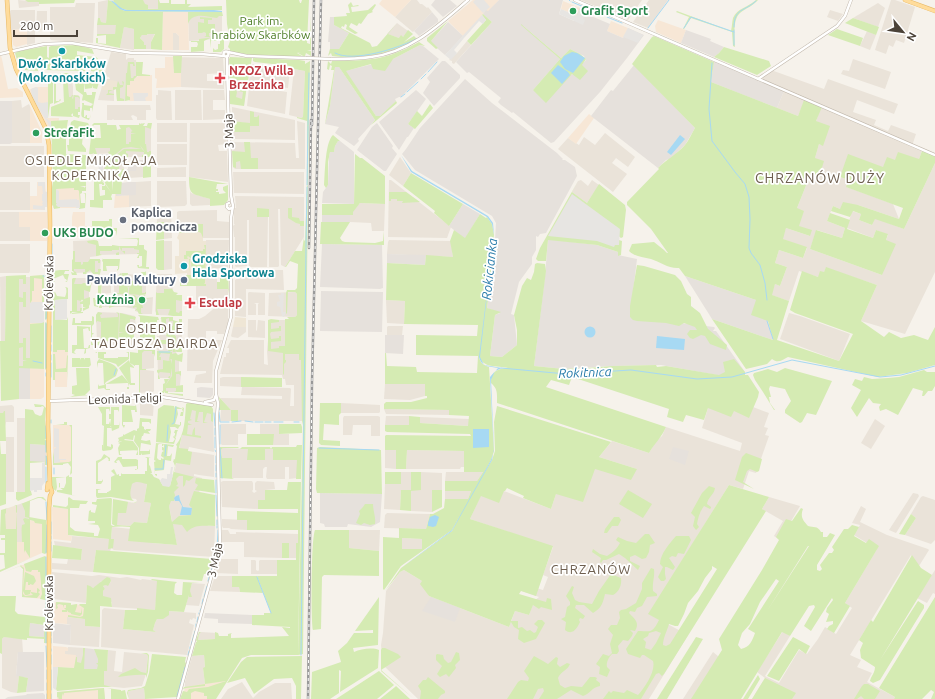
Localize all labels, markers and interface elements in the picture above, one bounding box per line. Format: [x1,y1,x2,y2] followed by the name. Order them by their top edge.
[581,4,648,17] place label: Grafit Sport
[568,6,578,16] marker: Grafit Sport
[14,12,77,38] scale bar
[883,12,923,52] north arrow
[212,14,311,41] park label: Park im. hrabiów Skarbków
[20,19,53,32] text: 200 m
[905,30,919,43] text: N
[57,46,67,56] marker: Dwór Skarbków (Mokronoskich)
[18,57,107,85] place label: Dwór Skarbków (Mokronoskich)
[229,64,293,91] place label: NZOZ Willa Brzezinka
[214,72,226,84] marker: NZOZ Willa Brzezinka
[221,113,236,149] street label: 3 Maja
[44,126,94,139] place label: StrefaFit
[31,128,41,138] marker: StrefaFit
[25,153,157,182] district label: OSIEDLE MIKOŁAJA KOPERNIKA
[755,169,885,186] district label: CHRZANÓW DUŻY
[131,206,197,233] place label: Kaplica pomocnicza
[118,215,128,225] marker: Kaplica pomocnicza
[53,226,114,239] place label: UKS BUDO
[40,228,50,238] marker: UKS BUDO
[479,238,499,300] water label: Rokicianka
[192,252,274,279] place label: Grodziska Hala Sportowa
[42,255,55,311] street label: Królewska
[179,261,189,271] marker: Grodziska Hala Sportowa
[87,273,177,286] place label: Pawilon Kultury
[179,275,189,285] marker: Pawilon Kultury
[97,293,134,306] place label: Kuźnia
[137,295,147,305] marker: Kuźnia
[199,296,242,309] place label: Esculap
[184,297,196,309] marker: Esculap
[92,321,218,350] district label: OSIEDLE TADEUSZA BAIRDA
[558,364,612,380] water label: Rokitnica
[88,391,162,406] street label: Leonida Teligi
[204,541,225,578] street label: 3 Maja
[551,562,631,576] district label: CHRZANÓW
[42,575,55,631] street label: Królewska

